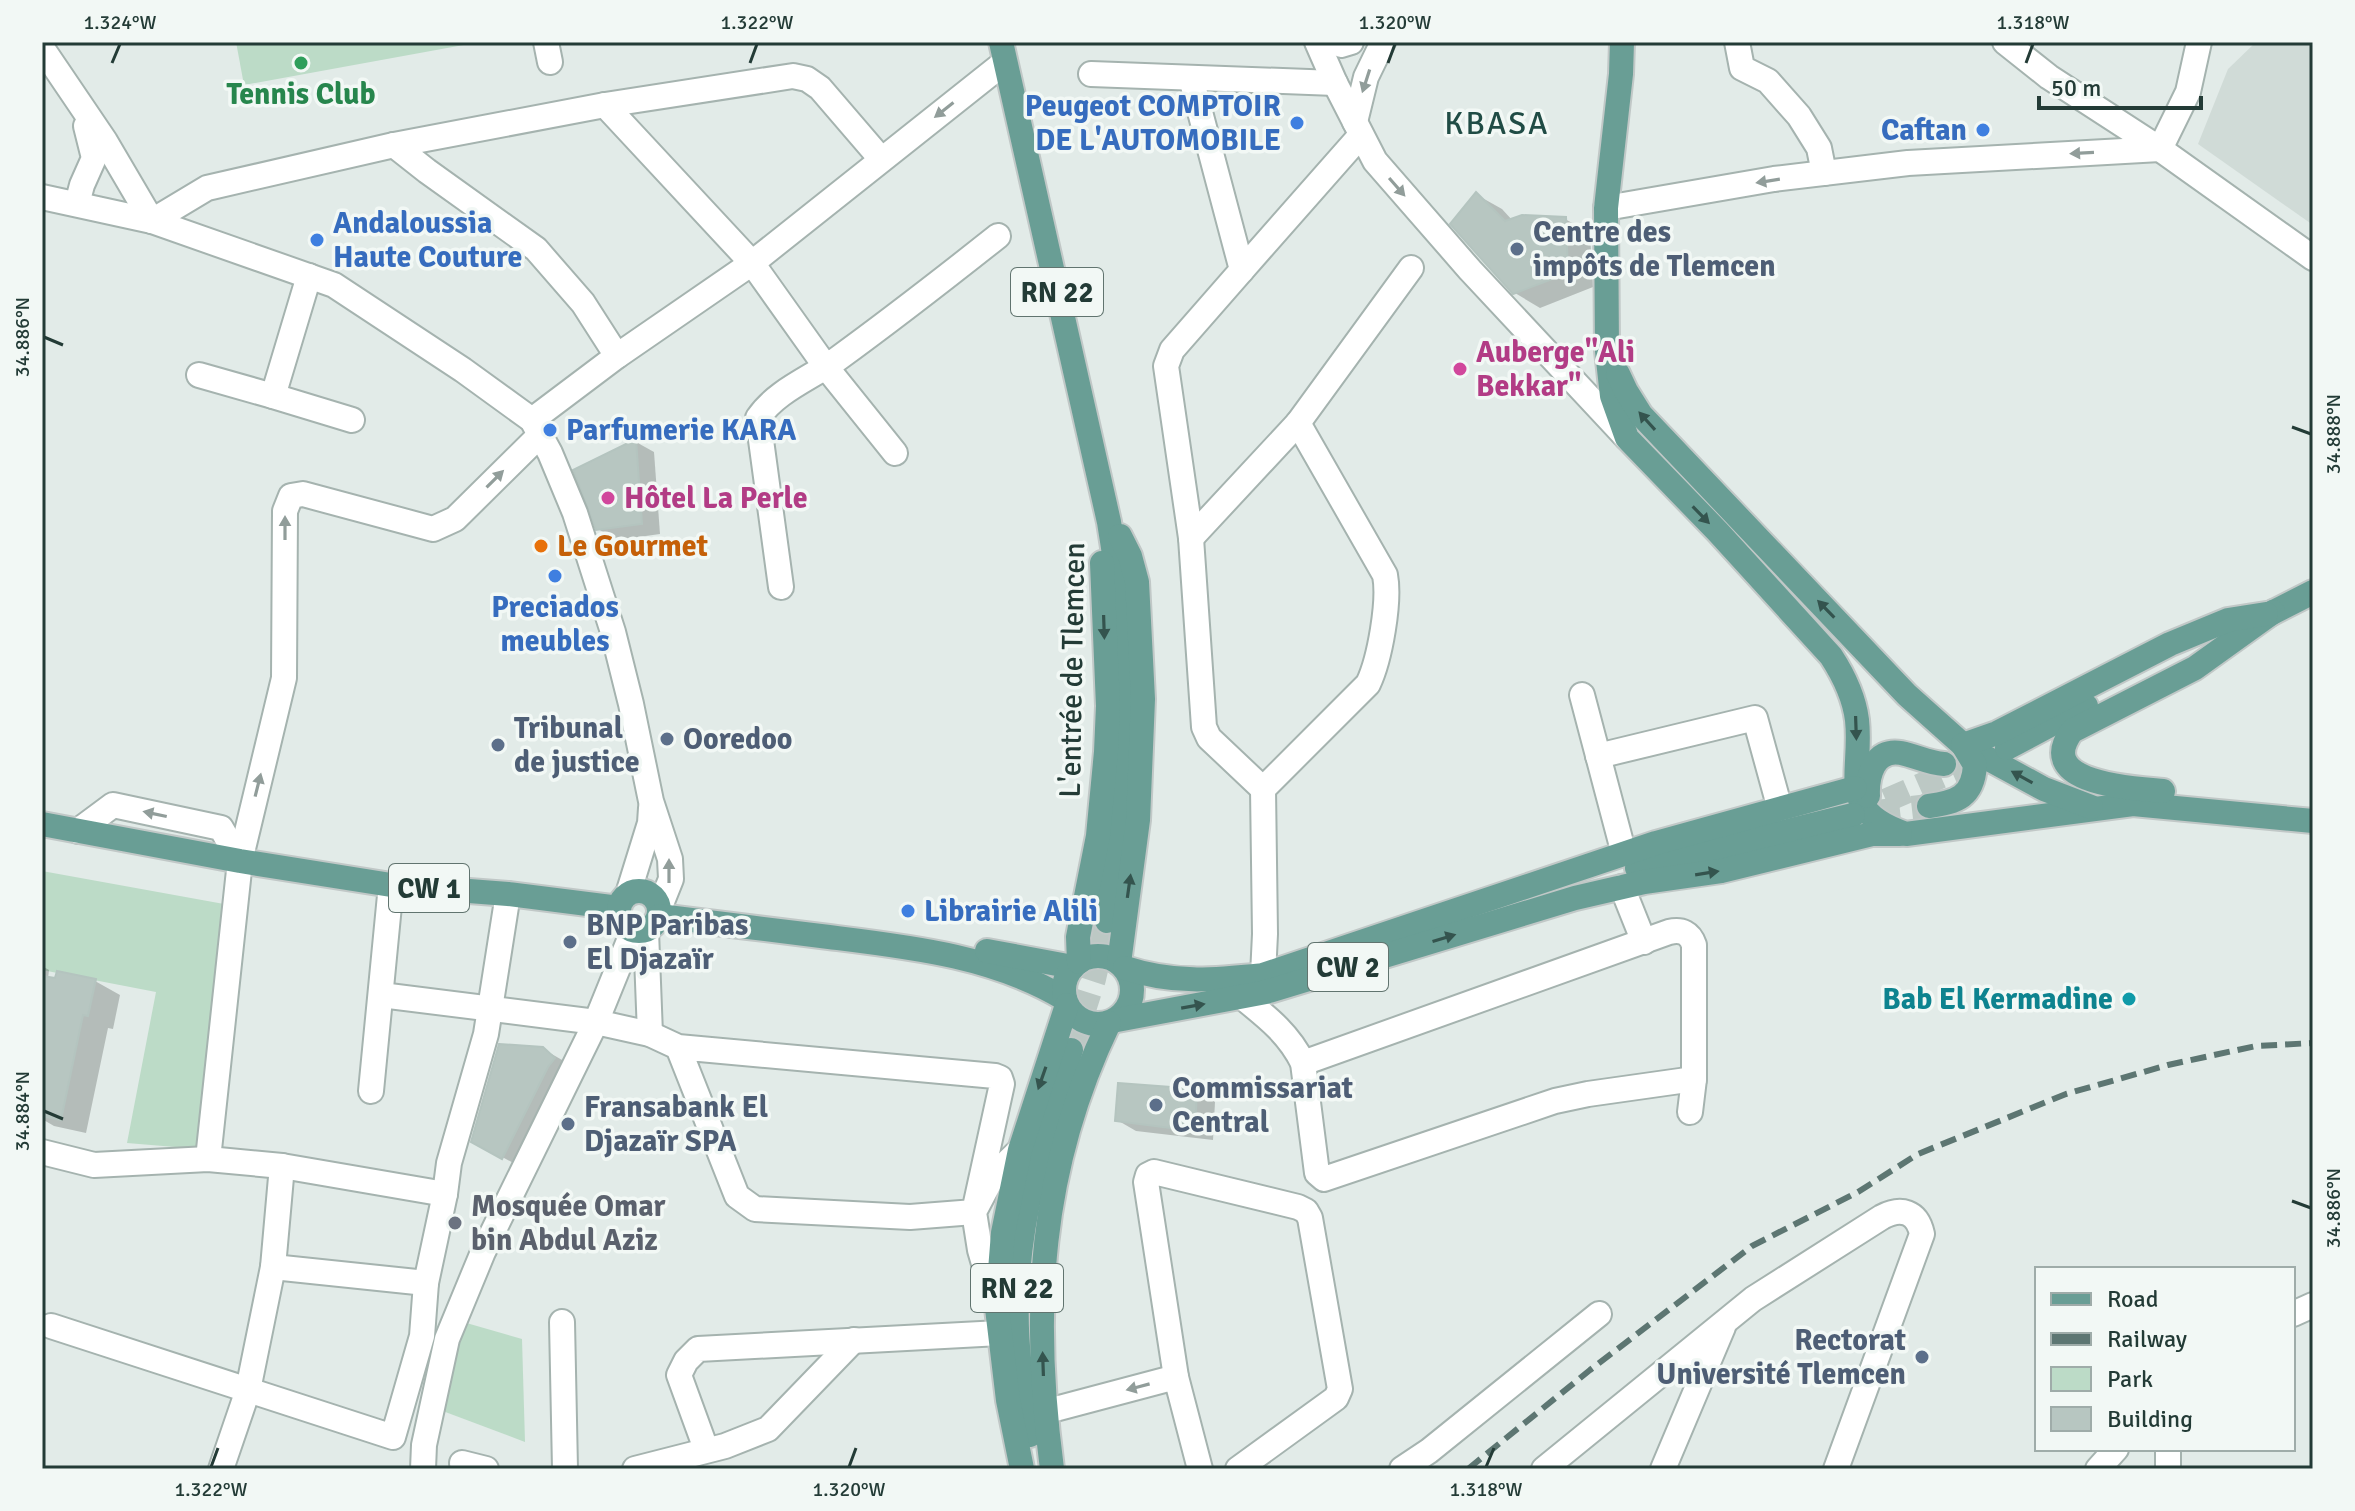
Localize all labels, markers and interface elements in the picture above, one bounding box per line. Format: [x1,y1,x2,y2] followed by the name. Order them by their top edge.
[84,10,156,35] text: 1.324°W
[721,10,793,35] text: 1.322°W
[1359,10,1431,35] text: 1.320°W
[1997,10,2069,35] text: 1.318°W
[292,54,310,72] marker: Tennis Club
[2039,60,2201,110] scale bar
[1359,69,1371,93] one-way arrow
[2051,73,2101,103] text: 50 m
[226,76,376,113] place label: Tennis Club
[1025,88,1282,159] place label: Peugeot COMPTOIR DE L'AUTOMOBILE
[934,101,954,117] one-way arrow
[1444,104,1550,143] district label: KBASA
[1881,112,1967,149] place label: Caftan
[1288,114,1306,132] marker: Peugeot COMPTOIR DE L'AUTOMOBILE
[1974,121,1992,139] marker: Caftan
[2069,147,2094,160] one-way arrow
[1755,175,1780,187] one-way arrow
[1388,176,1405,196] one-way arrow
[333,205,522,276] place label: Andaloussia Haute Couture
[1533,214,1776,285] place label: Centre des impôts de Tlemcen
[308,231,326,249] marker: Andaloussia Haute Couture
[1508,240,1526,258] marker: Centre des impôts de Tlemcen
[1011,268,1103,316] road number: RN 22
[10,297,35,377] text: 34.886°N
[1476,334,1635,405] place label: Auberge"Ali Bekkar"
[1451,360,1469,378] marker: Auberge"Ali Bekkar"
[2321,394,2346,474] text: 34.888°N
[1639,411,1657,430] one-way arrow
[566,412,796,449] place label: Parfumerie KARA
[541,421,559,439] marker: Parfumerie KARA
[485,470,504,489] one-way arrow
[624,480,808,517] place label: Hôtel La Perle
[599,489,617,507] marker: Hôtel La Perle
[1692,505,1710,524] one-way arrow
[279,515,291,540] one-way arrow
[557,528,708,565] place label: Le Gourmet
[532,537,550,555] marker: Le Gourmet
[1052,542,1093,798] street label: L'entrée de Tlemcen
[546,567,564,585] marker: Preciados meubles
[491,589,619,660] place label: Preciados meubles
[1818,600,1836,619] one-way arrow
[1098,615,1111,640] one-way arrow
[514,710,640,781] place label: Tribunal de justice
[1850,716,1863,741] one-way arrow
[683,721,793,758] place label: Ooredoo
[658,730,676,748] marker: Ooredoo
[489,736,507,754] marker: Tribunal de justice
[2011,770,2033,784] one-way arrow
[252,772,265,797] one-way arrow
[142,807,167,820] one-way arrow
[663,858,675,883] one-way arrow
[389,864,469,912] road number: CW 1
[1695,866,1720,879] one-way arrow
[1123,873,1136,898] one-way arrow
[924,893,1098,930] place label: Librairie Alili
[899,902,917,920] marker: Librairie Alili
[586,907,748,978] place label: BNP Paribas El Djazaïr
[1432,931,1456,944] one-way arrow
[561,933,579,951] marker: BNP Paribas El Djazaïr
[1308,943,1388,991] road number: CW 2
[1882,981,2113,1018] place label: Bab El Kermadine
[2120,990,2138,1008] marker: Bab El Kermadine
[1181,999,1206,1011] one-way arrow
[1036,1067,1048,1091] one-way arrow
[1172,1070,1353,1141] place label: Commissariat Central
[10,1071,35,1151] text: 34.884°N
[584,1089,768,1160] place label: Fransabank El Djazaïr SPA
[1147,1096,1165,1114] marker: Commissariat Central
[559,1115,577,1133] marker: Fransabank El Djazaïr SPA
[2321,1168,2346,1248] text: 34.886°N
[471,1188,666,1259] place label: Mosquée Omar bin Abdul Aziz
[446,1214,464,1232] marker: Mosquée Omar bin Abdul Aziz
[971,1264,1063,1312] road number: RN 22
[2035,1267,2295,1451] legend
[2107,1284,2158,1314] text: Road
[1656,1322,1906,1393] place label: Rectorat Université Tlemcen
[2107,1324,2187,1354] text: Railway
[1913,1348,1931,1366] marker: Rectorat Université Tlemcen
[1036,1351,1049,1376] one-way arrow
[2107,1364,2153,1394] text: Park
[1126,1382,1151,1394] one-way arrow
[2107,1404,2193,1434] text: Building
[175,1477,247,1502] text: 1.322°W
[813,1477,885,1502] text: 1.320°W
[1450,1477,1522,1502] text: 1.318°W

